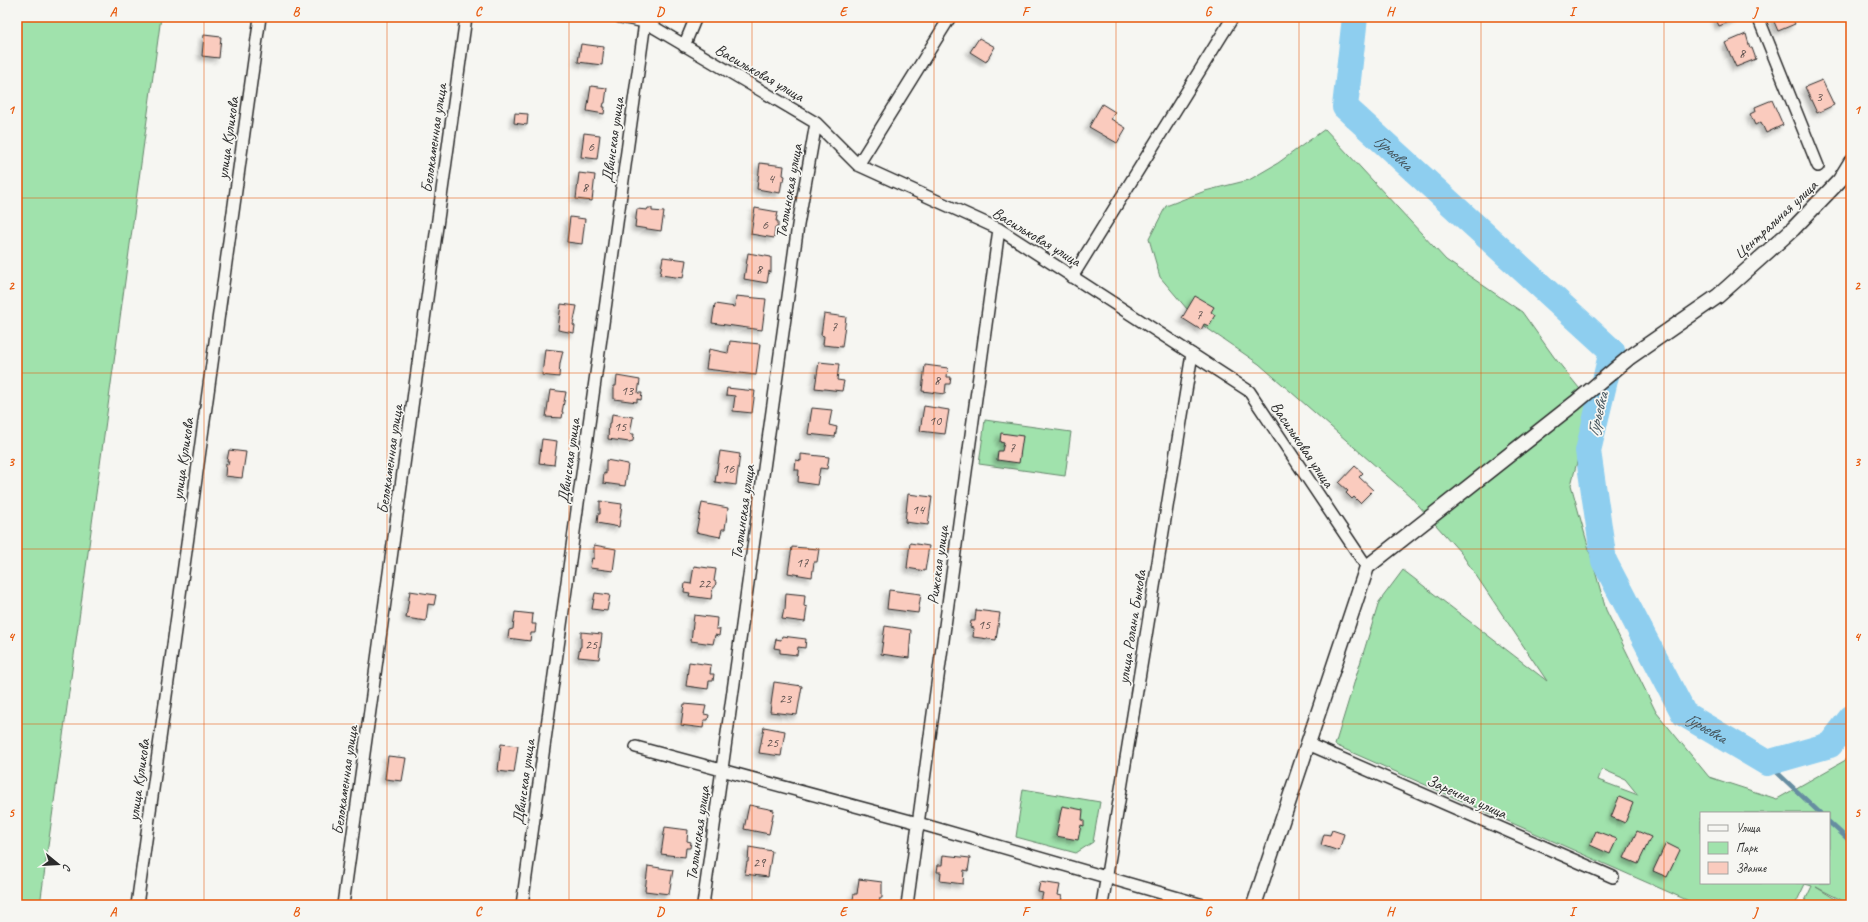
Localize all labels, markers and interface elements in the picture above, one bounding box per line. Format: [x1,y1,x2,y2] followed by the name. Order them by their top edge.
[110,4,118,20] text: A
[293,4,301,20] text: B
[475,4,483,20] text: C
[656,4,665,20] text: D
[840,4,849,20] text: E
[1022,4,1031,20] text: F
[1205,4,1213,20] text: G
[1386,4,1396,20] text: H
[1569,4,1578,20] text: I
[1752,4,1759,20] text: J
[711,39,809,107] street label: Васильковая улица
[1739,45,1747,62] house number: 8
[416,81,452,194] street label: Белокаменная улица
[1816,88,1824,105] house number: 3
[212,95,244,182] street label: улица Куликова
[597,95,629,184] street label: Двинская улица
[8,102,16,118] text: 1
[1854,102,1862,118] text: 1
[1370,129,1419,176] water label: Гурьевка
[588,138,595,155] house number: 6
[771,142,807,240] street label: Таллинская улица
[768,170,776,187] house number: 4
[1730,175,1822,264] street label: Центральная улица
[582,179,590,196] house number: 8
[989,203,1086,272] street label: Васильковая улица
[762,216,769,233] house number: 6
[756,261,764,278] house number: 8
[8,278,15,294] text: 2
[1854,278,1861,294] text: 2
[1196,306,1203,323] house number: 7
[831,318,838,335] house number: 7
[934,372,942,389] house number: 8
[621,382,635,399] house number: 13
[1582,388,1614,438] water label: Гурьевка
[1266,398,1339,493] street label: Васильковая улица
[372,402,408,515] street label: Белокаменная улица
[929,412,943,429] house number: 10
[167,416,199,503] street label: улица Куликова
[553,416,585,505] street label: Двинская улица
[614,418,627,435] house number: 15
[1009,439,1016,456] house number: 7
[8,454,15,470] text: 3
[1854,454,1861,470] text: 3
[722,460,735,477] house number: 16
[726,463,760,561] street label: Таллинская улица
[912,501,926,518] house number: 14
[923,523,954,606] street label: Рижская улица
[796,554,809,571] house number: 17
[1113,567,1151,686] street label: улица Ролана Быкова
[698,575,712,592] house number: 22
[978,616,991,633] house number: 15
[8,629,16,645] text: 4
[1854,629,1862,645] text: 4
[585,636,598,653] house number: 25
[779,690,793,707] house number: 23
[1682,707,1732,749] water label: Гурьевка
[327,723,363,836] street label: Белокаменная улица
[766,734,779,751] house number: 25
[123,737,155,824] street label: улица Куликова
[508,737,540,826] street label: Двинская улица
[1423,770,1511,824] street label: Заречная улица
[681,784,715,882] street label: Таллинская улица
[8,805,15,821] text: 5
[1854,805,1861,821] text: 5
[1700,812,1830,884] legend
[1736,820,1761,836] text: Улица
[1736,840,1759,856] text: Парк
[38,844,78,884] north arrow
[753,854,767,871] house number: 29
[1736,860,1767,876] text: Здание
[60,862,75,873] text: С
[110,904,118,920] text: A
[293,904,301,920] text: B
[475,904,483,920] text: C
[656,904,665,920] text: D
[840,904,849,920] text: E
[1022,904,1031,920] text: F
[1205,904,1213,920] text: G
[1386,904,1396,920] text: H
[1569,904,1578,920] text: I
[1752,904,1759,920] text: J

